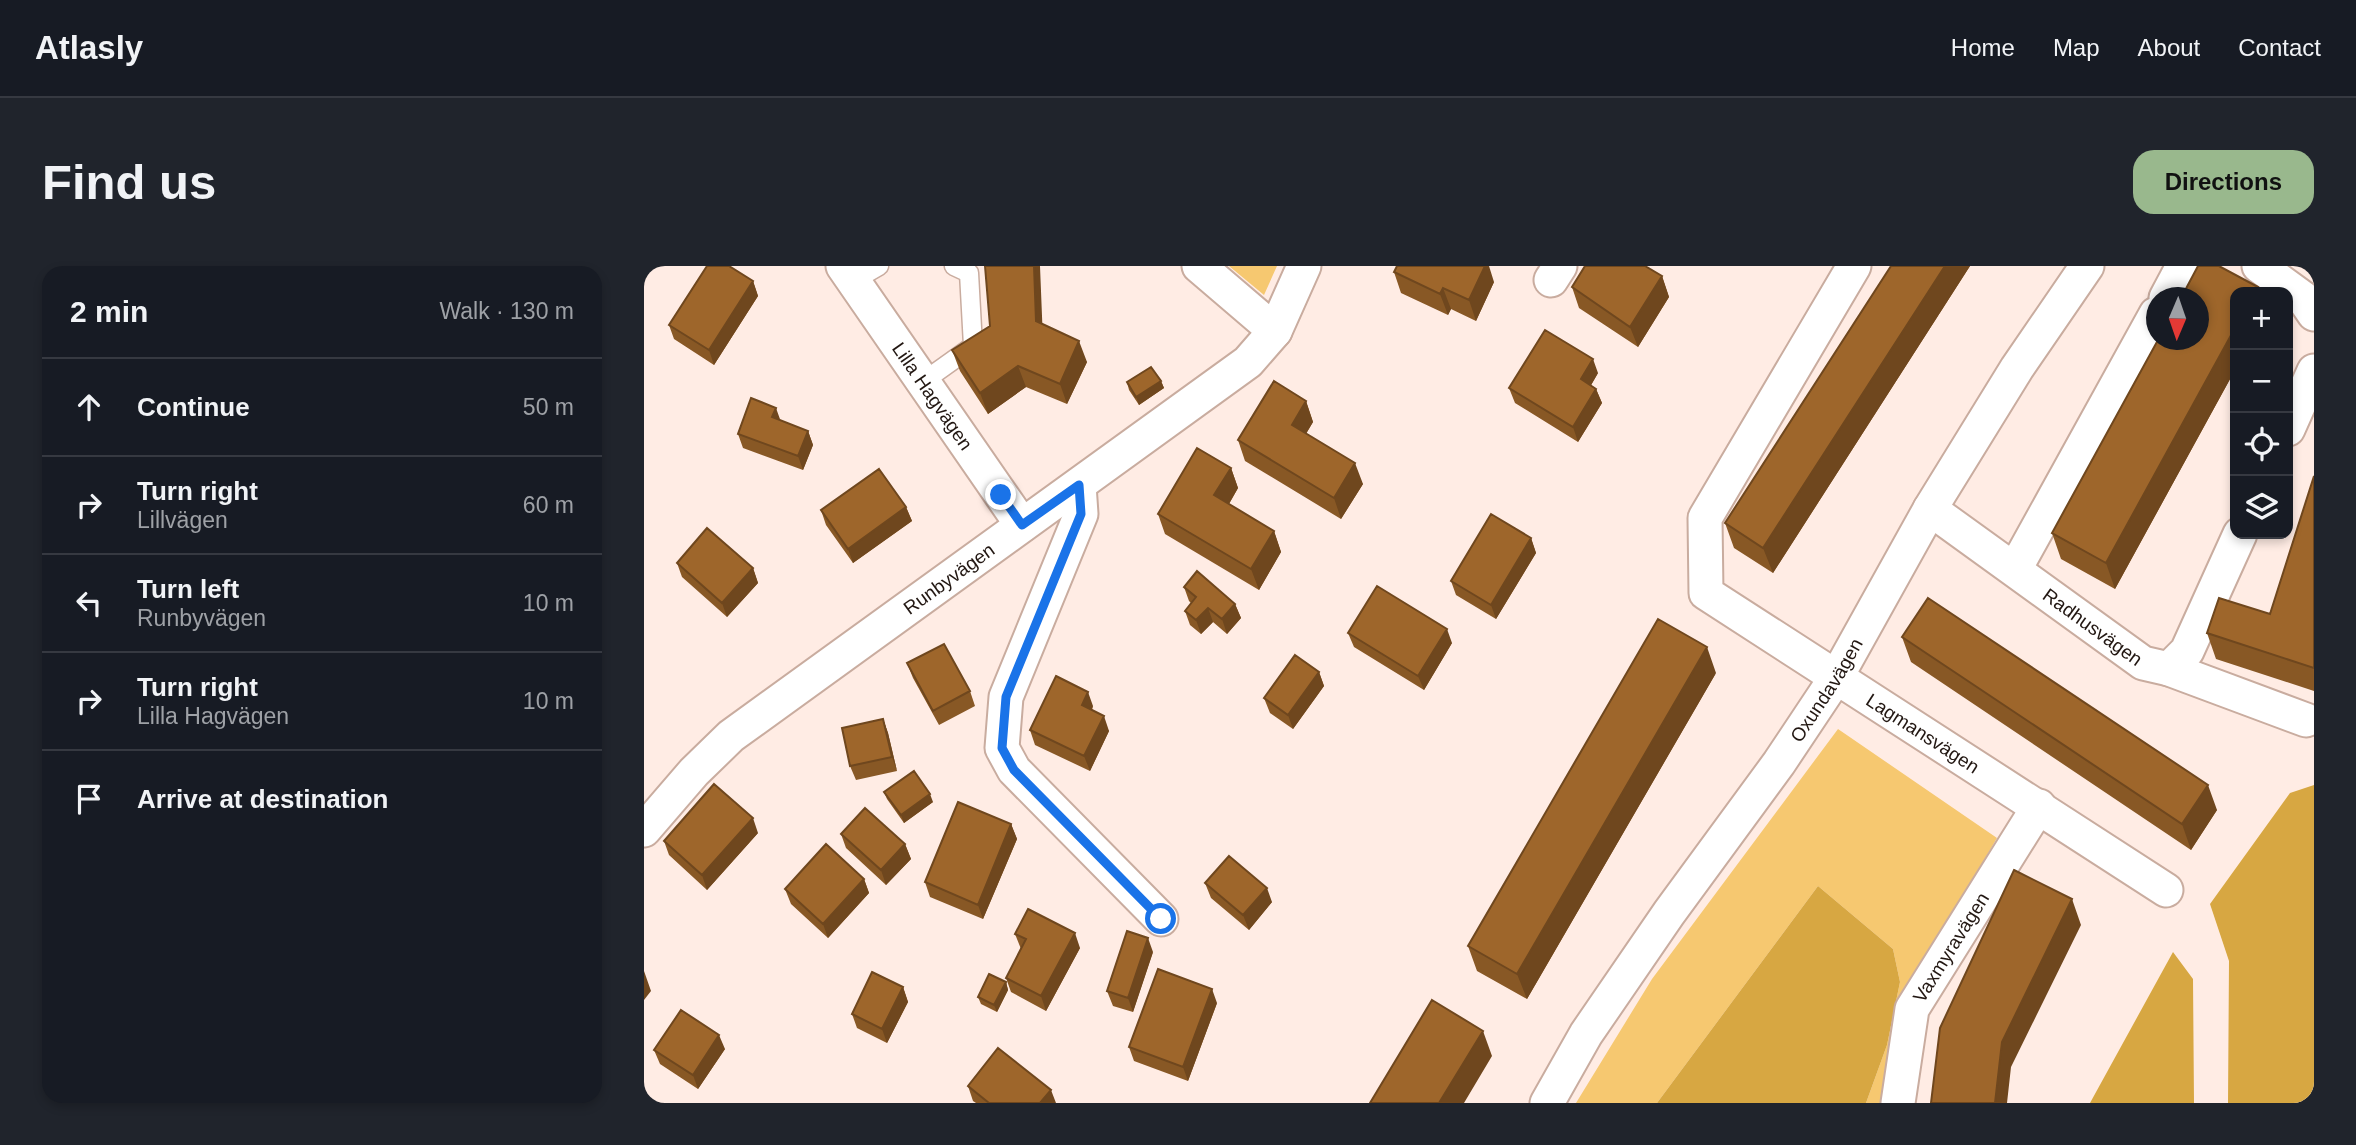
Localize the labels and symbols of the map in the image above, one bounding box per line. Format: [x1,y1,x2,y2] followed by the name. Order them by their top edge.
[2146,287,2209,350] north arrow
[888,339,977,454] street label: Lilla Hagvägen
[985,479,1016,510] route end
[900,539,998,619] street label: Runbyvägen
[2039,584,2146,670] street label: Radhusvägen
[1786,635,1867,746] street label: Oxundavägen
[1862,689,1983,778] street label: Lagmansvägen
[1909,889,1993,1006] street label: Vaxmyravägen
[1145,903,1176,934] route start

